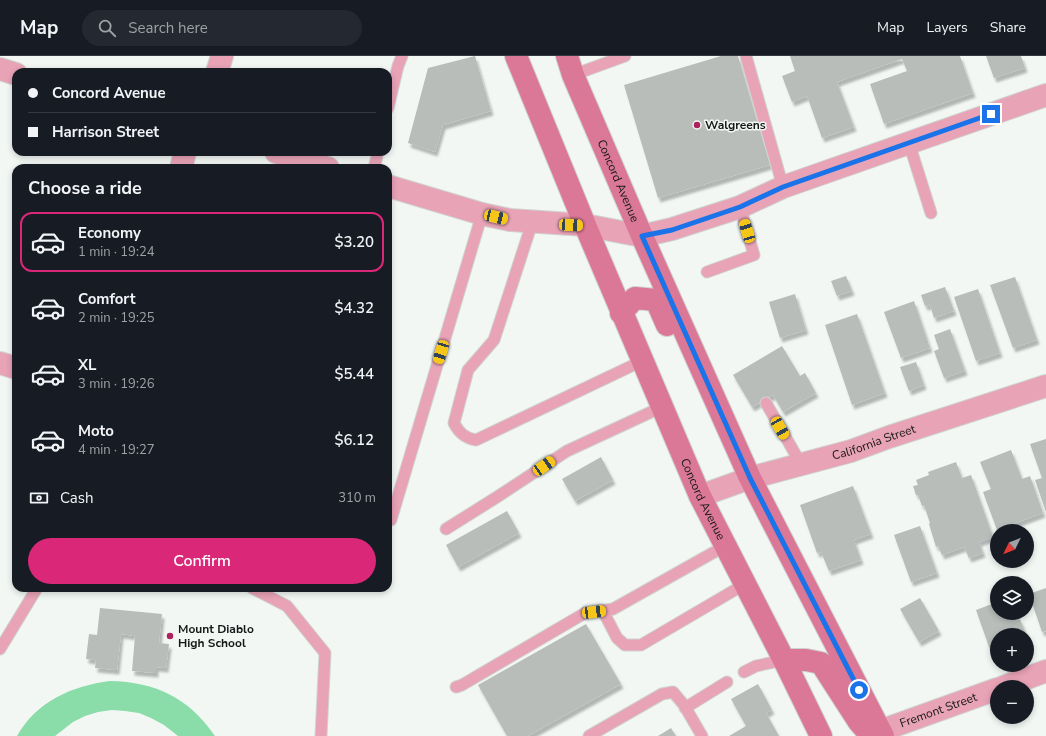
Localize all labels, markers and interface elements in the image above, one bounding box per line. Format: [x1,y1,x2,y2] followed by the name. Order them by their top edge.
[82,10,362,46] search box
[20,15,58,41] text: Map
[96,17,118,39] icon: search
[128,18,208,38] text: Search here
[877,18,904,37] text: Map
[926,18,968,37] text: Layers
[990,18,1026,37] text: Share
[52,83,166,103] text: Concord Avenue
[982,105,1000,123] route end
[705,117,766,133] place label: Walgreens
[692,120,702,130] marker: Walgreens
[52,122,159,142] text: Harrison Street
[594,137,643,225] street label: Concord Avenue
[28,176,142,200] text: Choose a ride
[483,208,509,226] car
[559,218,583,232] car
[738,218,756,244] car
[78,223,141,243] text: Economy
[30,224,66,260] icon: car
[334,232,374,252] text: $3.20
[78,243,154,261] text: 1 min · 19:24
[78,289,135,309] text: Comfort
[30,290,66,326] icon: car
[334,298,374,318] text: $4.32
[78,309,154,327] text: 2 min · 19:25
[432,339,450,365] car
[78,355,97,375] text: XL
[30,356,66,392] icon: car
[334,364,374,384] text: $5.44
[78,375,154,393] text: 3 min · 19:26
[769,415,791,441] car
[78,421,114,441] text: Moto
[830,421,918,464] street label: California Street
[30,422,66,458] icon: car
[334,430,374,450] text: $6.12
[78,441,154,459] text: 4 min · 19:27
[531,454,557,478] car
[677,456,729,543] street label: Concord Avenue
[28,487,50,509] icon: cash
[60,488,94,508] text: Cash
[338,489,376,507] text: 310 m
[990,524,1034,568] north arrow
[990,524,1034,724] map controls
[28,538,376,584] button: Confirm
[990,576,1034,620] button: layers
[581,605,607,619] car
[178,621,254,651] place label: Mount Diablo High School
[990,628,1034,672] button: +
[165,631,175,641] marker: Mount Diablo High School
[990,680,1034,724] button: −
[850,681,868,699] route start
[898,689,980,731] street label: Fremont Street

